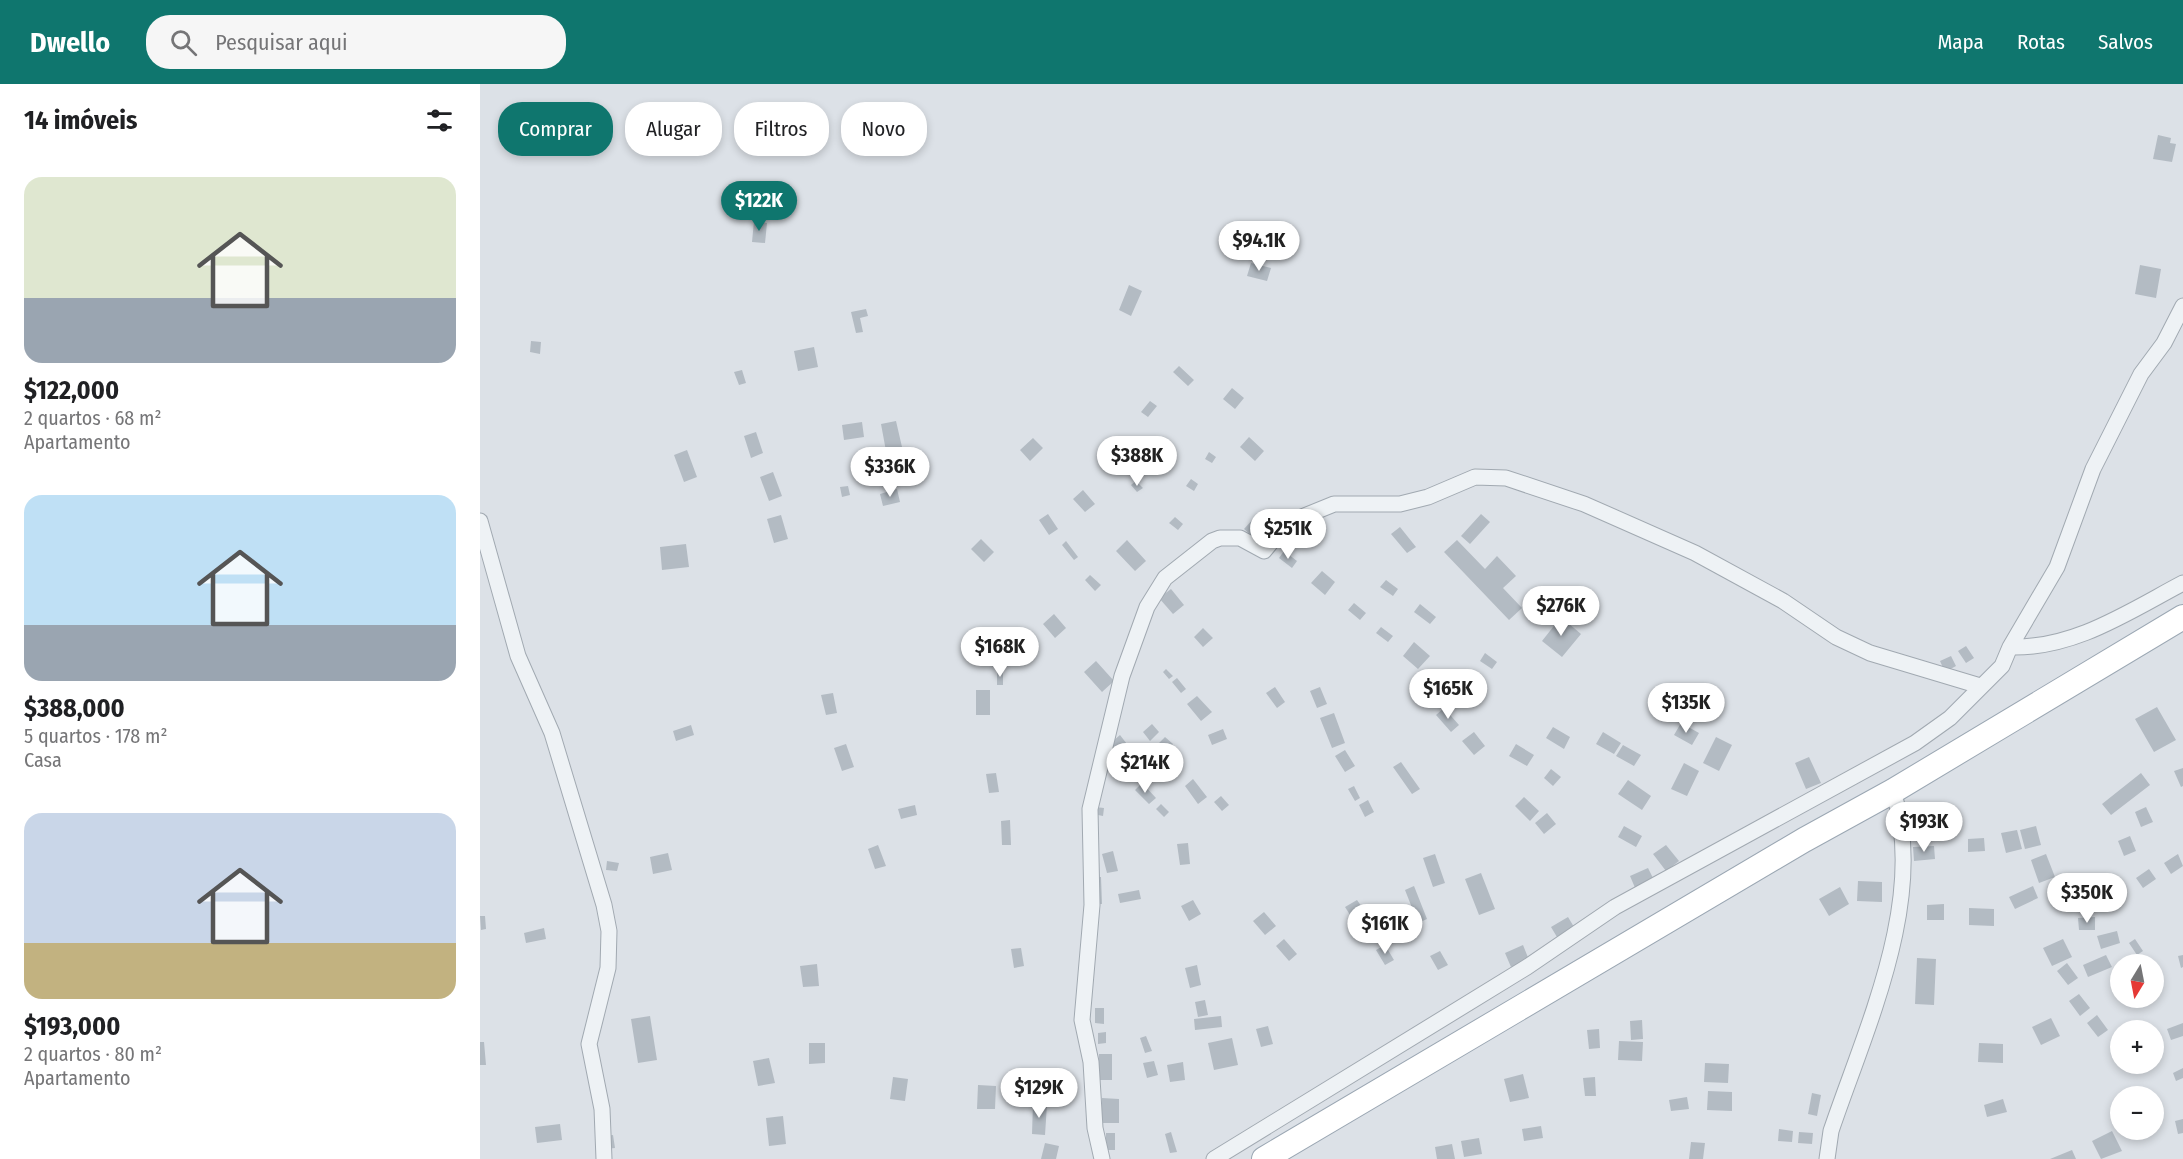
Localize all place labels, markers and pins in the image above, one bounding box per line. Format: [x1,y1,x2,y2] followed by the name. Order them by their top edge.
[717,181,801,232] pin: $122K
[1210,221,1308,272] pin: $94.1K
[1095,436,1179,487] pin: $388K
[848,447,932,498] pin: $336K
[1246,509,1330,560] pin: $251K
[1519,586,1603,637] pin: $276K
[958,627,1042,678] pin: $168K
[1406,669,1490,720] pin: $165K
[1644,683,1728,734] pin: $135K
[1103,743,1187,794] pin: $214K
[1882,802,1966,853] pin: $193K
[2045,873,2129,924] pin: $350K
[1343,904,1427,955] pin: $161K
[997,1068,1081,1119] pin: $129K

